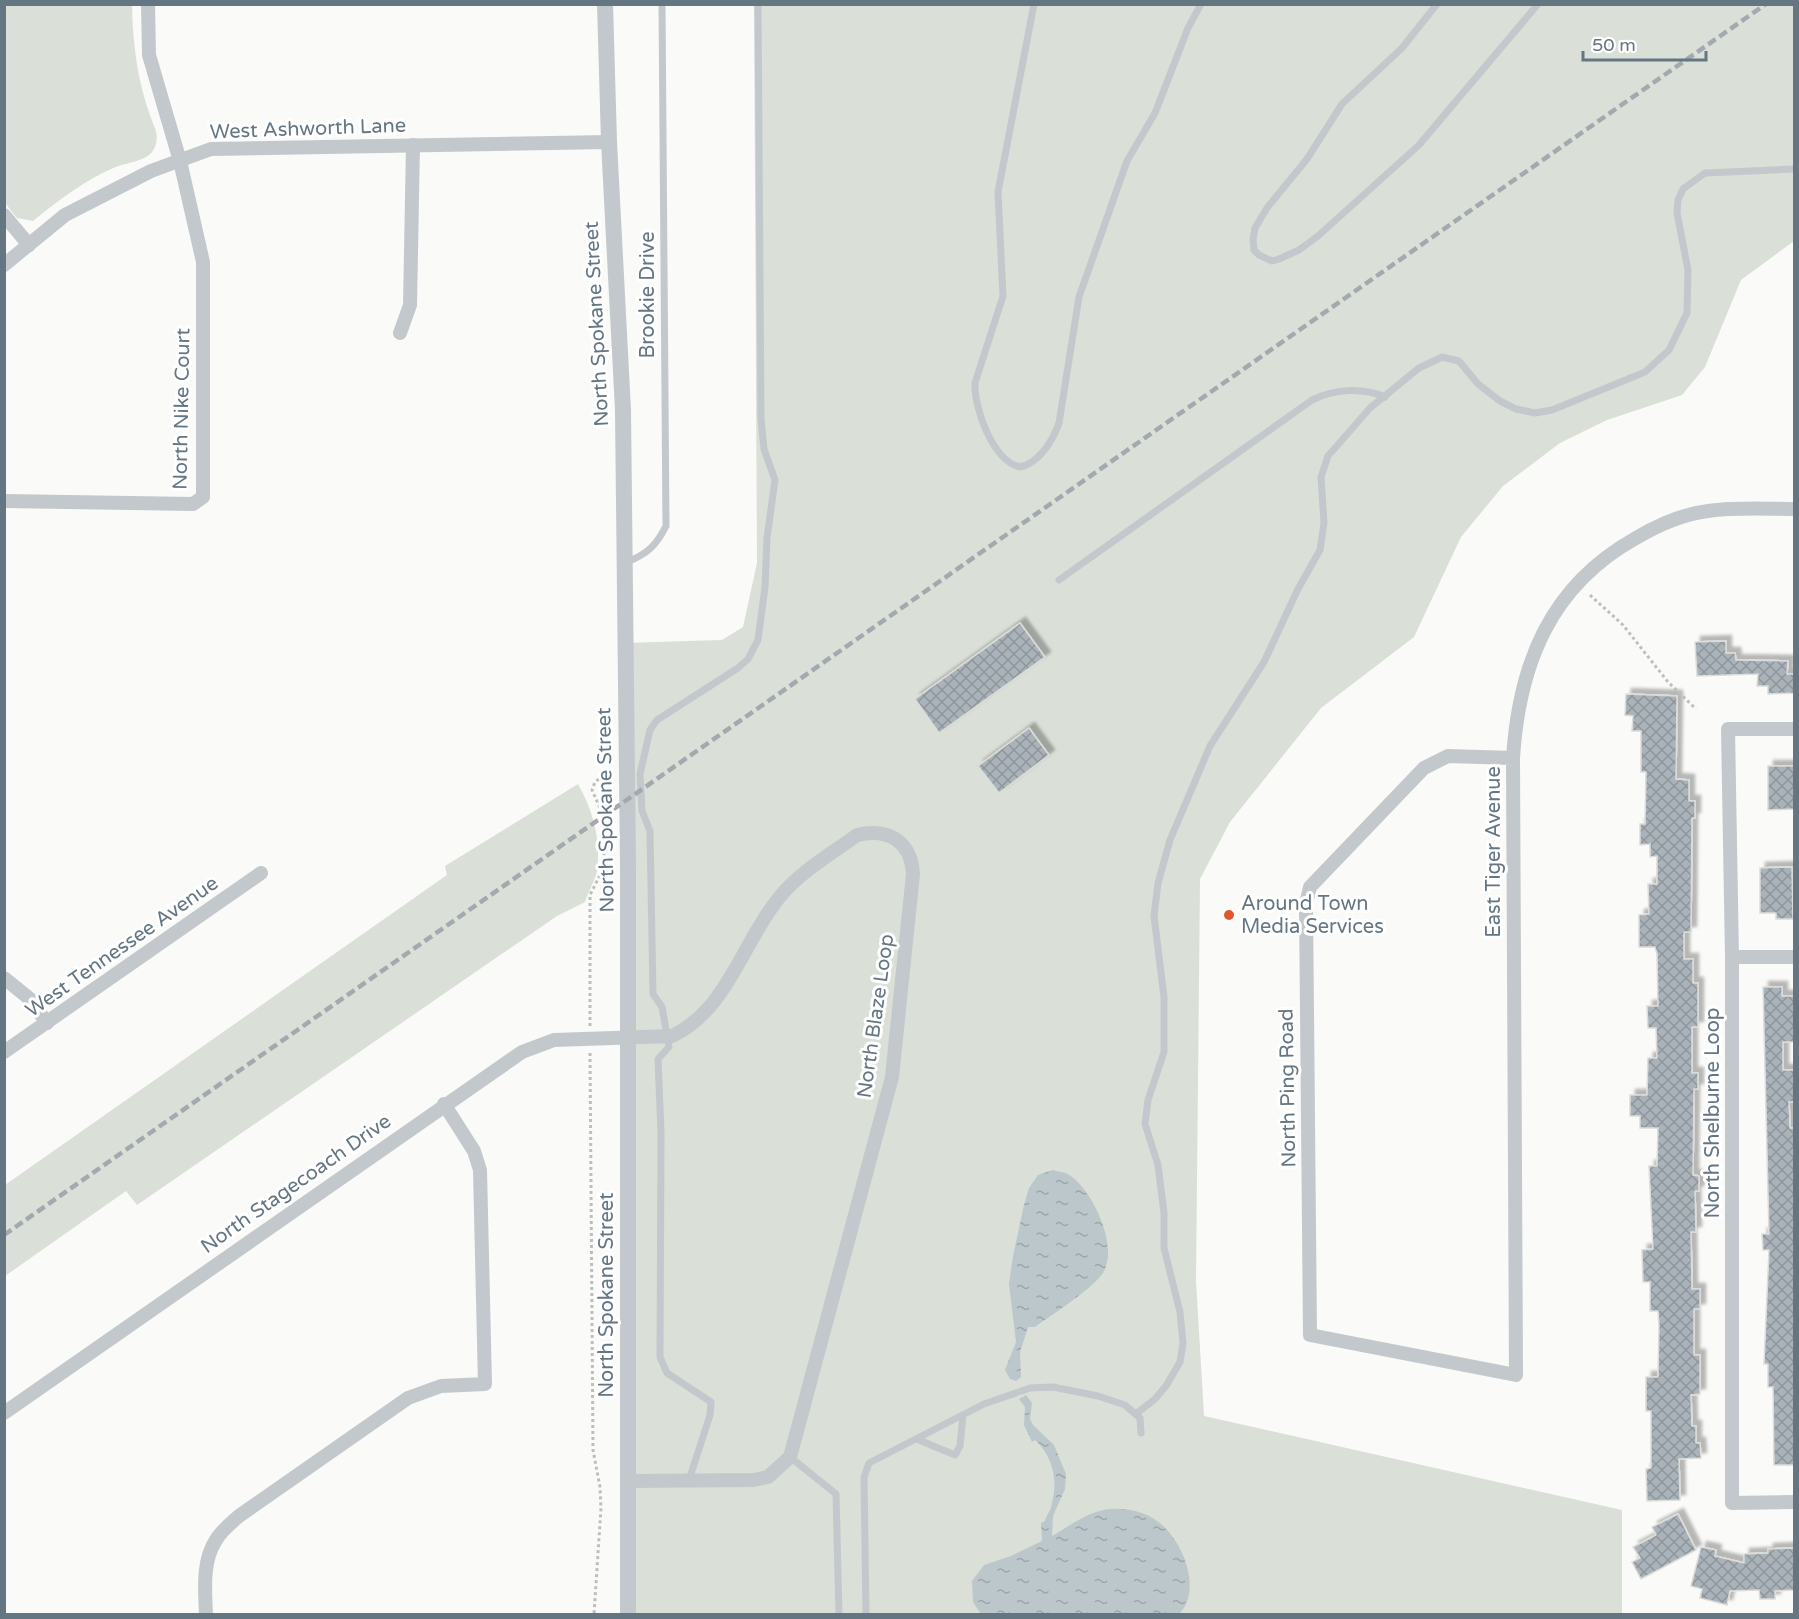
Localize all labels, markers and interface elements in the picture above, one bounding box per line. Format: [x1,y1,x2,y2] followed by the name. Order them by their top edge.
[1583,24,1706,62] scale bar
[1592,34,1636,56] text: 50 m
[209,114,407,144] street label: West Ashworth Lane
[580,220,614,427] street label: North Spokane Street
[636,231,660,359] street label: Brookie Drive
[169,327,195,490] street label: North Nike Court
[592,707,620,913] street label: North Spokane Street
[1482,766,1506,938] street label: East Tiger Avenue
[21,871,223,1023] street label: West Tennessee Avenue
[1241,892,1384,939] place label: Around Town Media Services
[1222,908,1236,922] marker: Around Town Media Services
[853,932,899,1100] street label: North Blaze Loop
[1275,1008,1301,1168] street label: North Ping Road
[1701,1008,1725,1218] street label: North Shelburne Loop
[196,1109,396,1259] street label: North Stagecoach Drive
[595,1192,619,1398] street label: North Spokane Street

